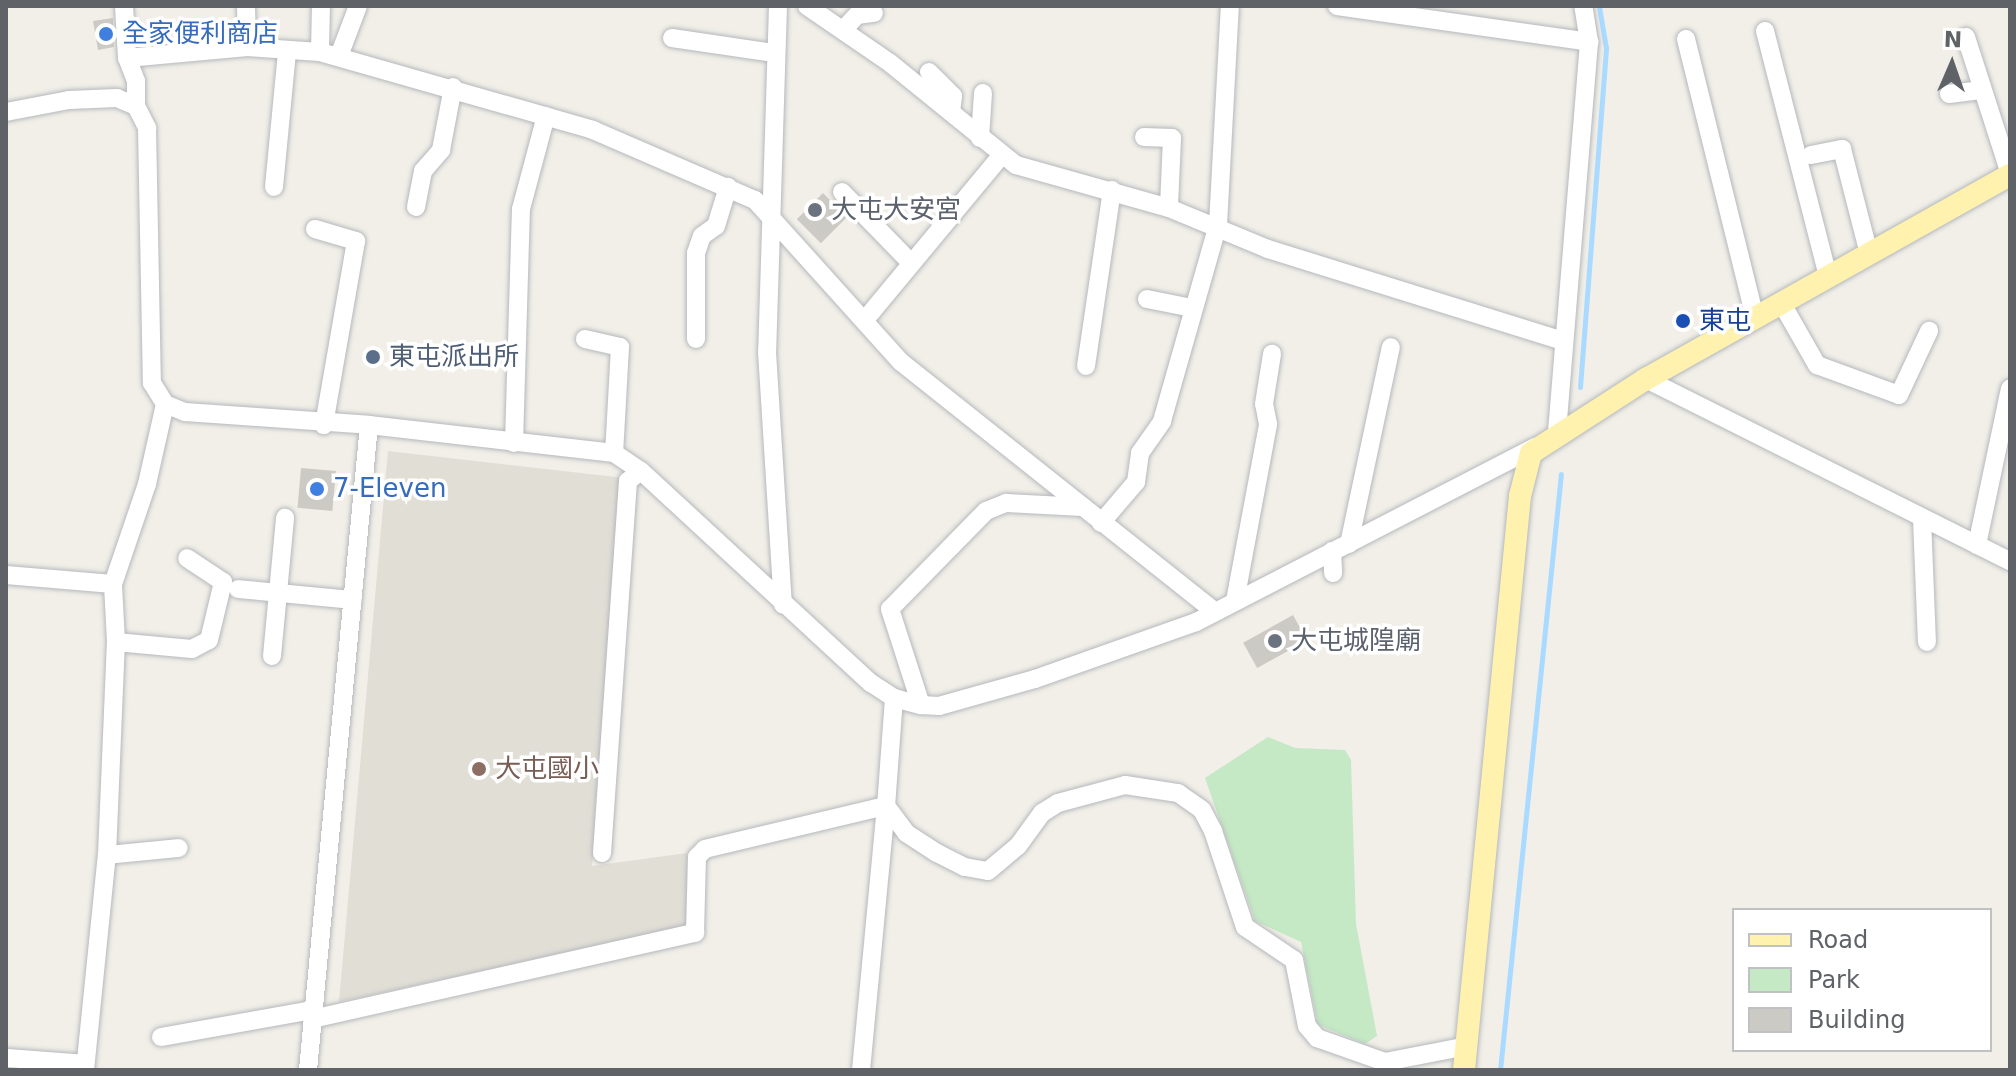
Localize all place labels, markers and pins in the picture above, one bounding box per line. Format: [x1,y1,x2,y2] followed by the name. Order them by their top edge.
[122,18,278,50] place label: 全家便利商店
[97,25,115,43] marker: 全家便利商店
[831,194,961,226] place label: 大屯大安宮
[806,201,824,219] marker: 大屯大安宮
[1699,305,1751,337] place label: 東屯
[1674,312,1692,330] marker: 東屯
[389,341,519,373] place label: 東屯派出所
[364,348,382,366] marker: 東屯派出所
[333,473,446,505] place label: 7-Eleven
[308,480,326,498] marker: 7-Eleven
[1291,625,1421,657] place label: 大屯城隍廟
[1266,632,1284,650] marker: 大屯城隍廟
[495,753,599,785] place label: 大屯國小
[470,760,488,778] marker: 大屯國小

